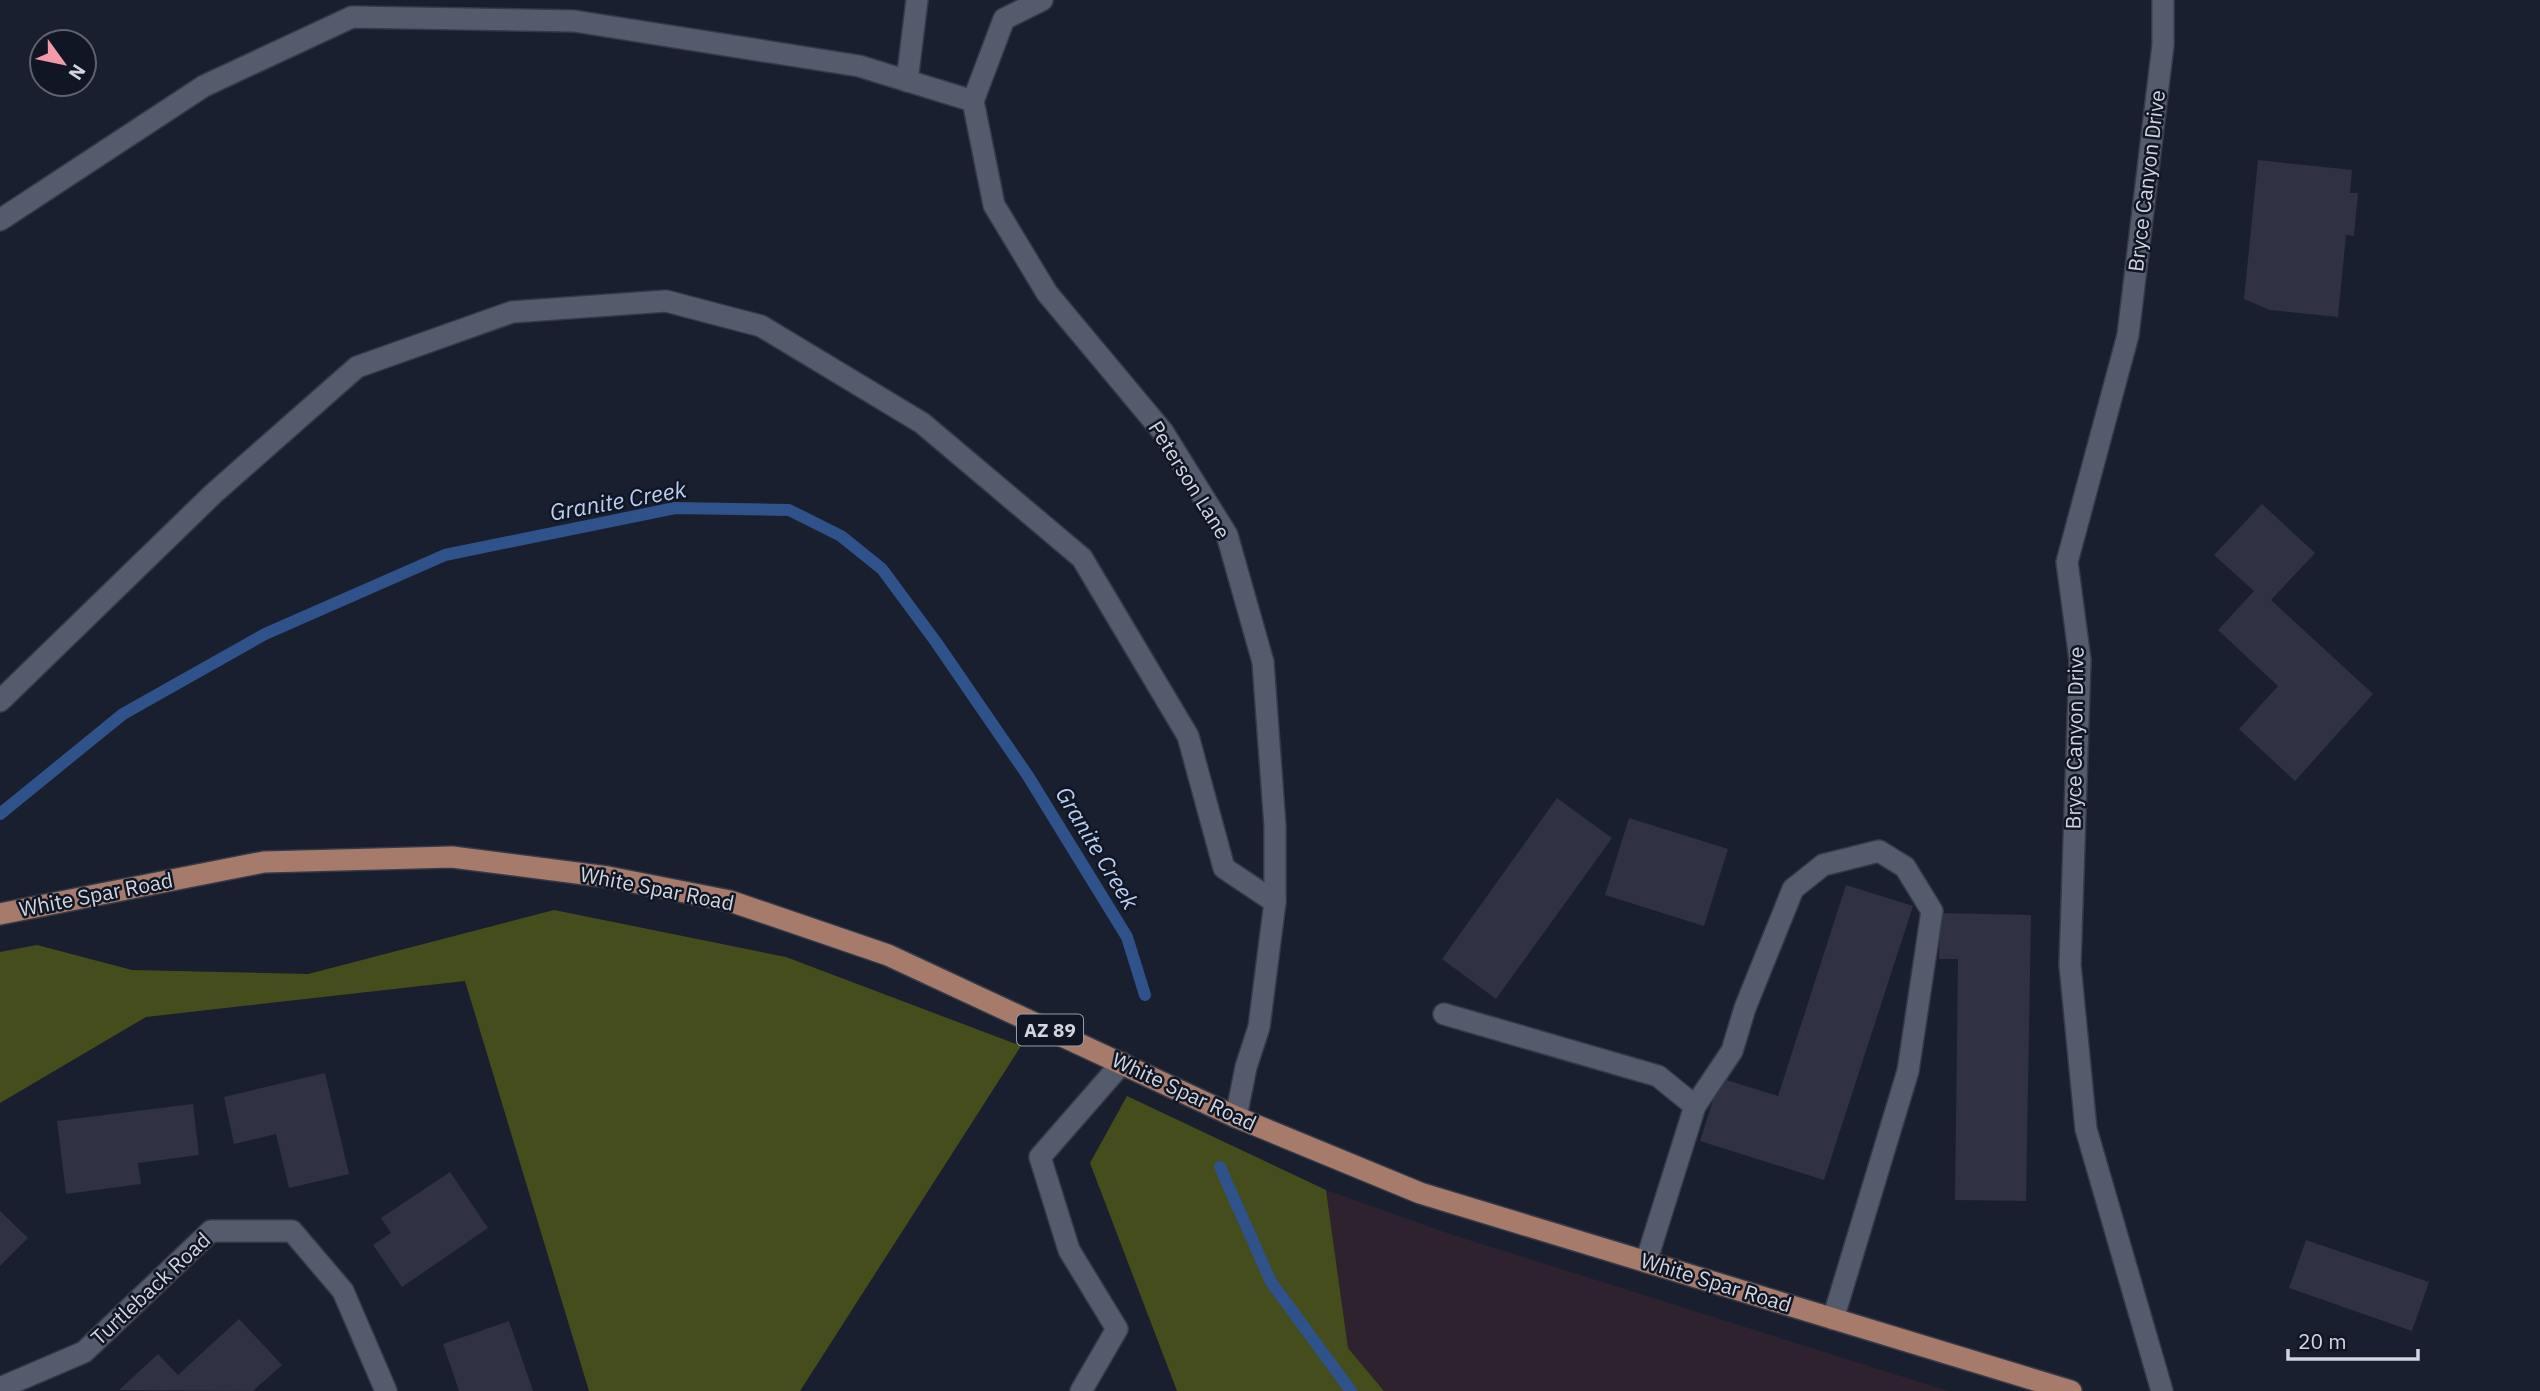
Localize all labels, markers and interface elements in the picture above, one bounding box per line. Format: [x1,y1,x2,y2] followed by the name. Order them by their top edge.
[28,28,98,98] north arrow
[63,60,91,85] text: N
[2121,89,2171,273] street label: Bryce Canyon Drive
[1142,415,1237,544] street label: Peterson Lane
[547,473,689,527] water label: Granite Creek
[2058,646,2090,830] street label: Bryce Canyon Drive
[1050,781,1147,915] water label: Granite Creek
[578,859,737,917] street label: White Spar Road
[16,865,175,923] street label: White Spar Road
[1017,1014,1083,1046] road number: AZ 89
[1108,1045,1261,1137] street label: White Spar Road
[85,1226,216,1351] street label: Turtleback Road
[1638,1246,1795,1318] street label: White Spar Road
[2288,1318,2418,1362] scale bar
[2298,1327,2347,1355] text: 20 m

